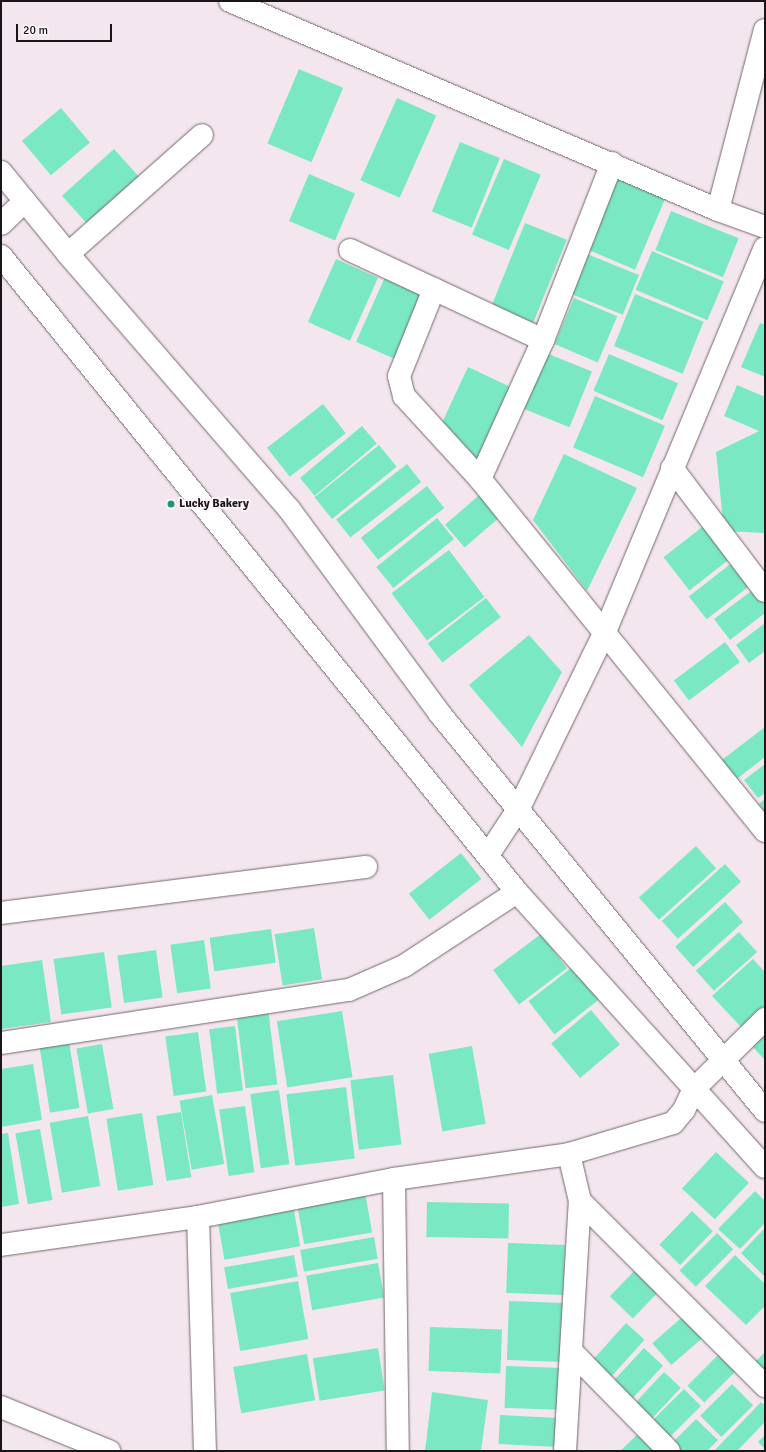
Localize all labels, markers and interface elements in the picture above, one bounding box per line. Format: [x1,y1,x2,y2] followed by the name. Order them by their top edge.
[18,16,114,42] scale bar
[23,23,48,38] text: 20 m
[179,497,249,511] place label: Lucky Bakery
[166,499,176,509] marker: Lucky Bakery

